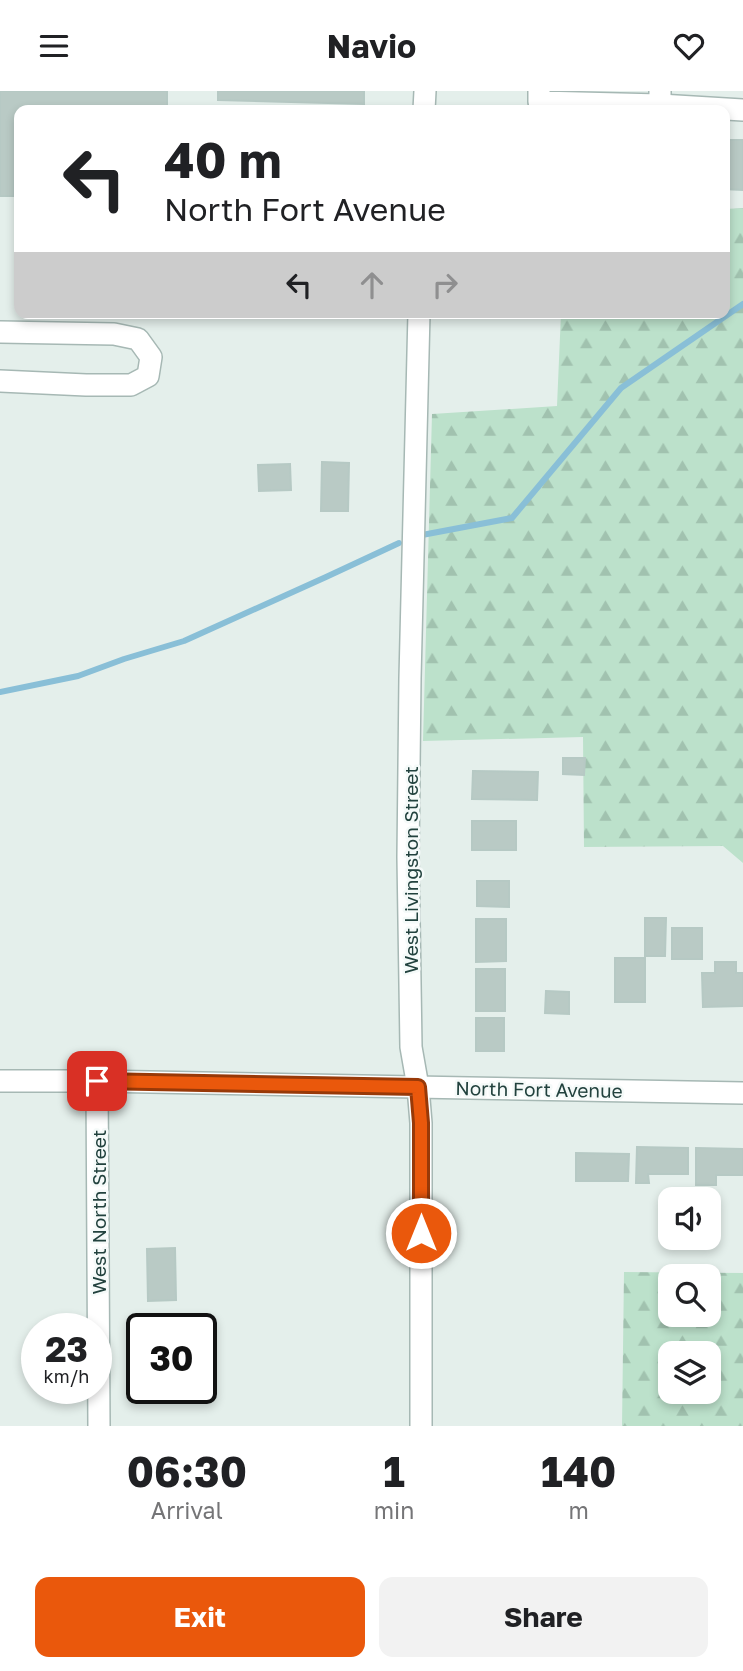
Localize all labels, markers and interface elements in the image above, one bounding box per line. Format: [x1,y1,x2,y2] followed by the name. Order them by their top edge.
[35,27,73,65] icon: menu
[327,27,416,65] text: Navio
[670,27,708,65] icon: heart
[164,130,282,189] text: 40 m
[49,133,140,224] icon: left
[164,190,446,228] text: North Fort Avenue
[280,266,318,304] icon: left
[353,266,391,304] icon: ahead
[426,266,464,304] icon: right
[399,766,422,974] street label: West Livingston Street
[67,1051,127,1111] pin
[78,1062,116,1100] icon: arrive
[455,1076,623,1102] street label: North Fort Avenue
[87,1130,110,1294] street label: West North Street
[658,1187,721,1404] map controls
[658,1187,721,1250] button: sound
[384,1196,458,1270] position arrow
[658,1264,721,1327] button: search
[126,1313,217,1404] speed limit sign: 30
[45,1328,88,1370] text: 23
[658,1341,721,1404] button: layers
[44,1365,89,1387] text: km/h
[127,1446,247,1496] text: 06:30
[383,1446,405,1496] text: 1
[541,1446,616,1496] text: 140
[151,1496,223,1524] text: Arrival
[374,1496,414,1524] text: min
[568,1496,589,1524] text: m
[35,1577,365,1657] button: Exit
[379,1577,708,1657] button: Share

